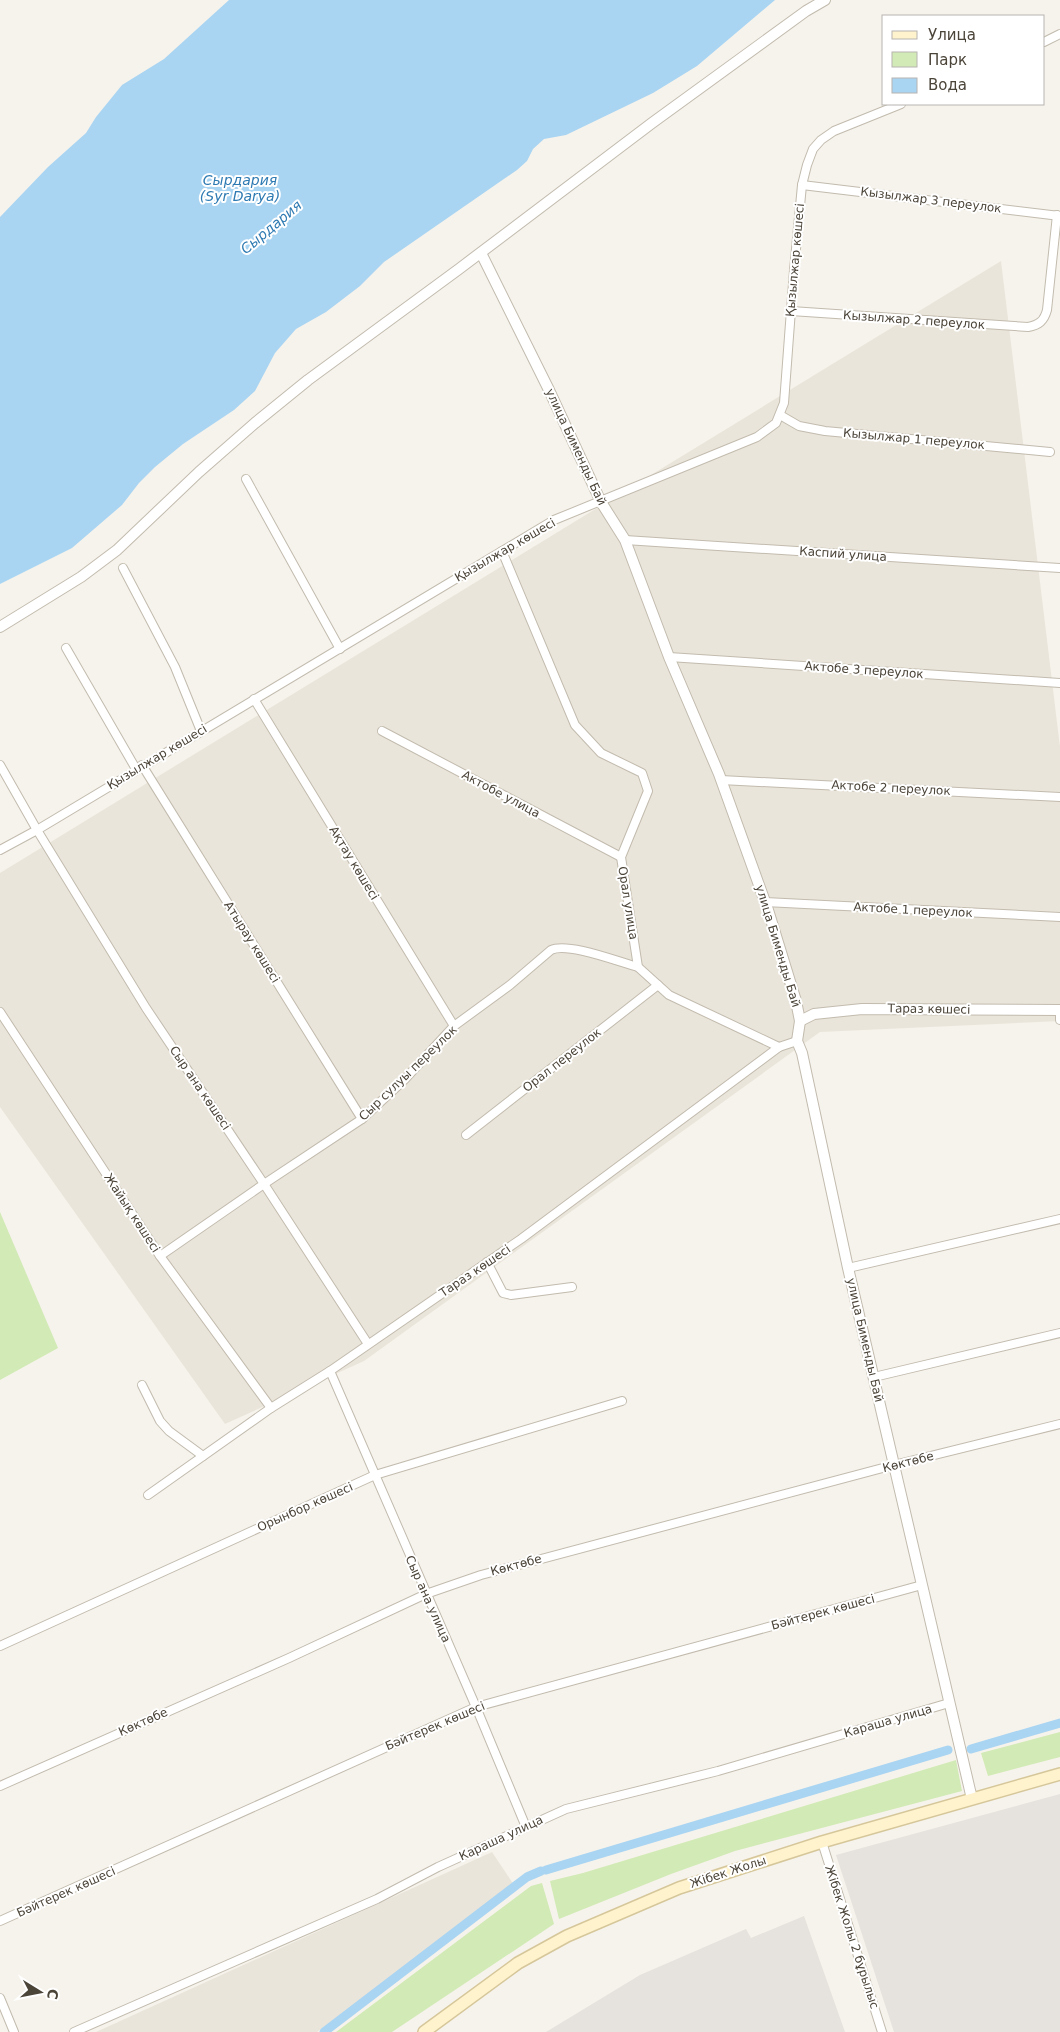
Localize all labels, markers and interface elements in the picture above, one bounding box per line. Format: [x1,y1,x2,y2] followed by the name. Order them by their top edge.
[882,15,1045,105] legend
[928,26,976,44] text: Улица
[928,51,967,69] text: Парк
[928,76,967,94] text: Вода
[200,172,280,204] water label: Сырдария (Syr Darya)
[860,184,1002,216] street label: Кызылжар 3 переулок
[237,197,305,257] water label: Сырдария
[783,203,807,317] street label: Қызылжар көшесі
[843,308,985,332] street label: Кызылжар 2 переулок
[543,386,609,508] street label: улица Бименды Бай
[843,426,985,452] street label: Кызылжар 1 переулок
[452,515,558,585] street label: Қызылжар көшесі
[799,544,887,564] street label: Каспий улица
[804,659,924,681] street label: Актобе 3 переулок
[105,722,209,792] street label: Қызылжар көшесі
[460,768,542,820] street label: Актобе улица
[831,778,951,798] street label: Актобе 2 переулок
[326,824,382,902] street label: Ақтау көшесі
[615,865,641,941] street label: Орал улица
[753,883,803,1009] street label: улица Бименды Бай
[221,899,283,985] street label: Атырау көшесі
[853,900,973,920] street label: Актобе 1 переулок
[887,1001,970,1017] street label: Тараз көшесі
[356,1023,460,1123] street label: Сыр сулуы переулок
[520,1025,604,1095] street label: Орал переулок
[167,1043,233,1133] street label: Сыр ана көшесі
[101,1171,163,1255] street label: Жайық көшесі
[436,1242,513,1300] street label: Тараз көшесі
[844,1276,886,1404] street label: улица Бименды Бай
[881,1449,935,1475] street label: Көктөбе
[255,1480,355,1534] street label: Орынбор көшесі
[489,1551,543,1579] street label: Көктөбе
[403,1553,453,1645] street label: Сыр ана улица
[770,1591,876,1633] street label: Бәйтерек көшесі
[383,1699,487,1753] street label: Бәйтерек көшесі
[842,1702,934,1740] street label: Караша улица
[116,1705,170,1739] street label: Көктөбе
[457,1812,545,1864] street label: Караша улица
[688,1853,768,1891] street label: Жібек Жолы
[822,1863,882,2011] street label: Жібек Жолы 2 бұрылыс
[14,1864,118,1920] street label: Бәйтерек көшесі
[15,1967,65,2017] north arrow
[44,1988,62,2001] text: С

